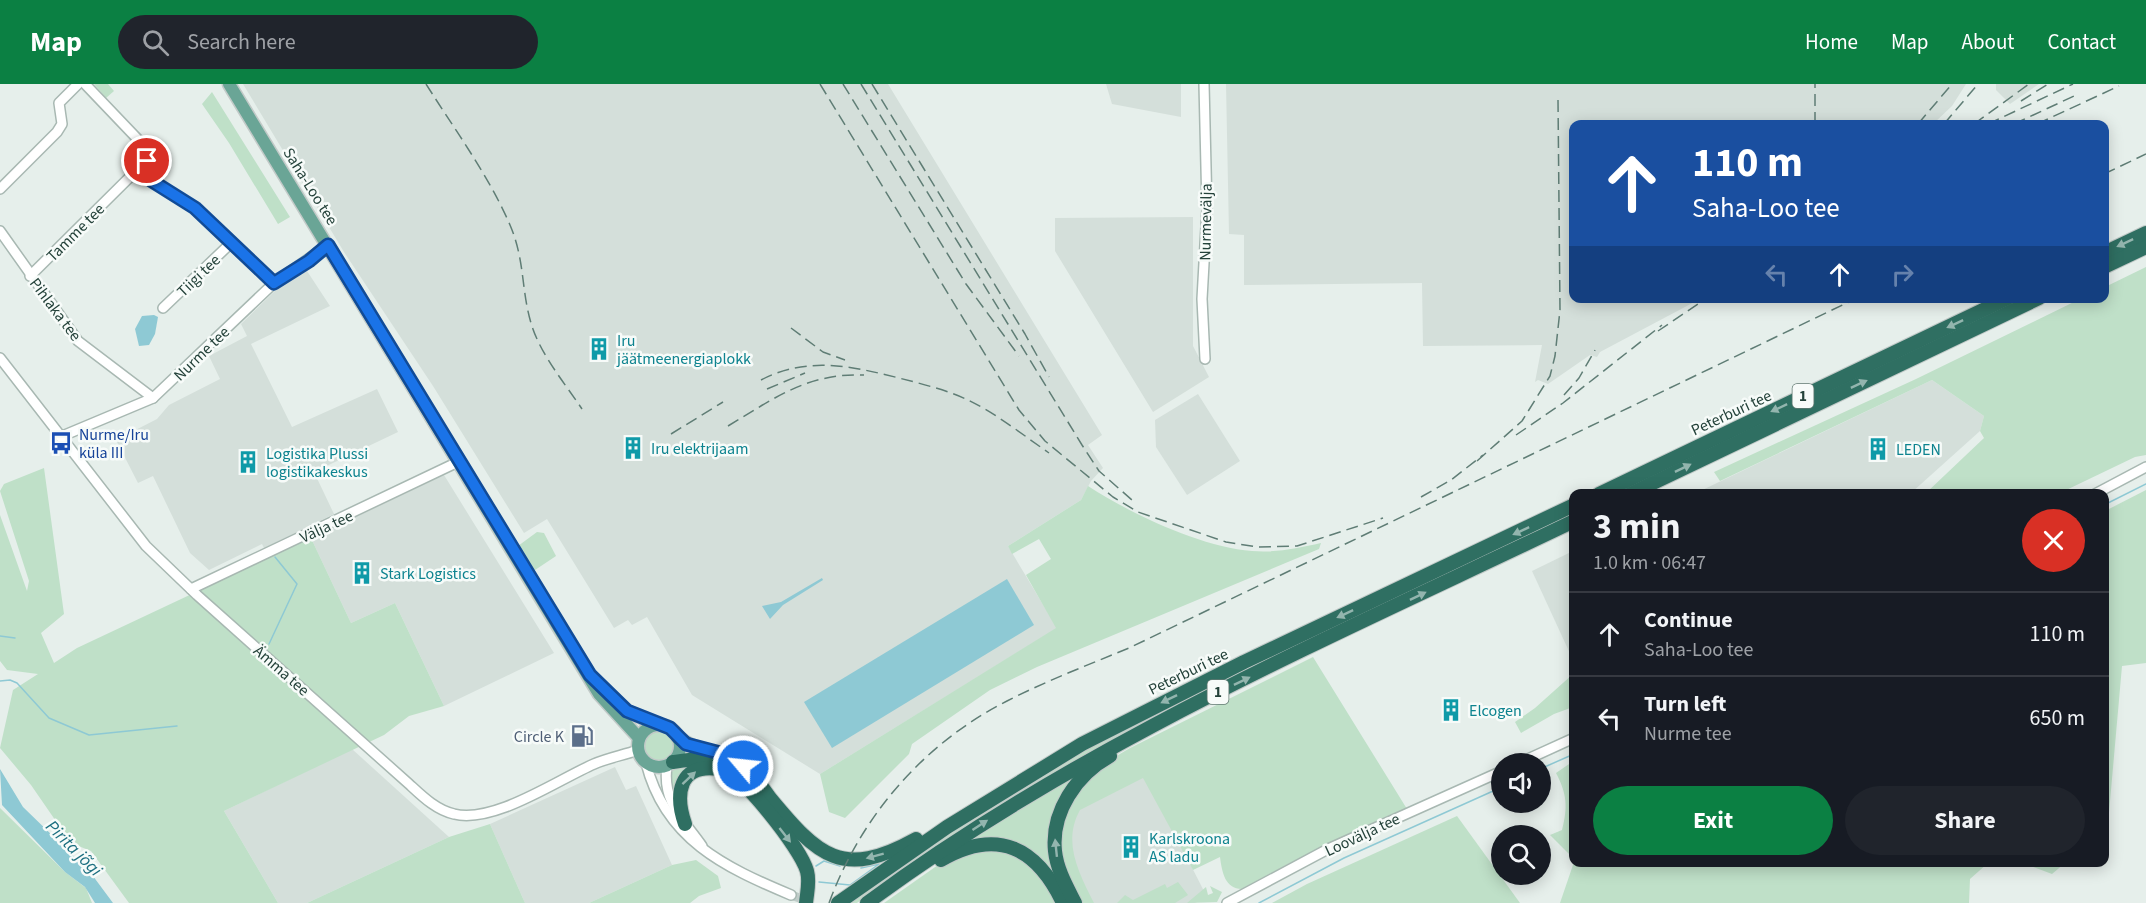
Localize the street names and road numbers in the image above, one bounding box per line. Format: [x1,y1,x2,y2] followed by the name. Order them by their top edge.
[278,144,343,230] street label: Saha-Loo tee
[1194,183,1218,261] street label: Nurmevälja
[42,199,110,267] street label: Tamme tee
[172,249,225,302] street label: Tiigi tee
[24,273,86,346] street label: Pihlaka tee
[169,321,235,386] street label: Nurme tee
[1792,384,1814,408] road number: 1
[1688,385,1775,441] street label: Peterburi tee
[296,505,357,549] street label: Välja tee
[249,640,314,701] street label: Ämma tee
[1145,643,1232,701] street label: Peterburi tee
[1208,680,1228,704] road number: 1
[1321,808,1404,862] street label: Loovälja tee

